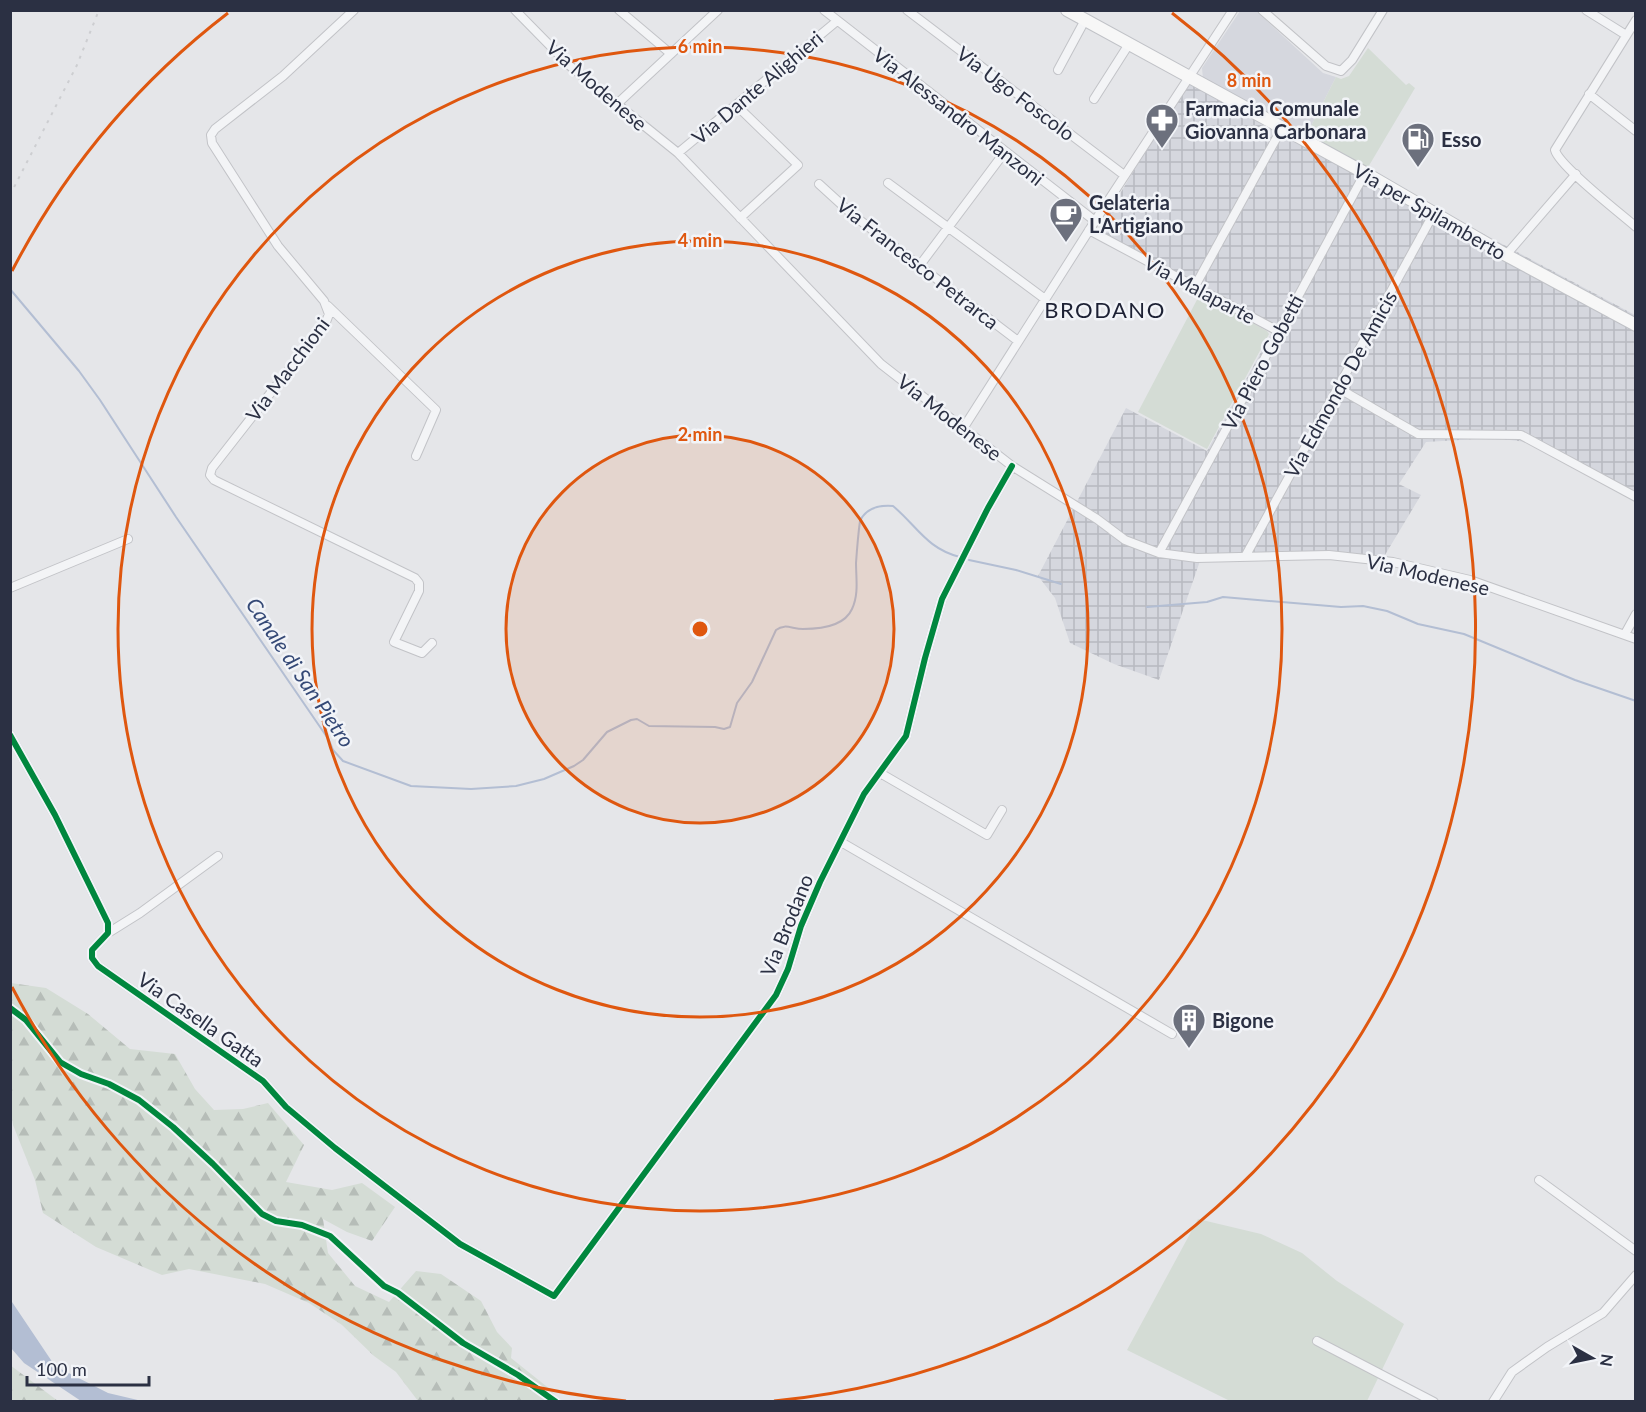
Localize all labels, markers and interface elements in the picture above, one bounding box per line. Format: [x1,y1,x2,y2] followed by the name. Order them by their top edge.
[687,25,827,149] street label: Via Dante Alighieri
[542,35,652,135] street label: Via Modenese
[678,35,722,57] text: 6 min
[952,41,1080,145] street label: Via Ugo Foscolo
[869,42,1049,190] street label: Via Alessandro Manzoni
[1227,69,1271,91] text: 8 min
[1185,96,1366,143] place label: Farmacia Comunale Giovanna Carbonara
[1144,102,1180,149] pharmacy icon: Farmacia Comunale Giovanna Carbonara
[1400,121,1436,168] fuel station icon: Esso
[1441,127,1481,151] place label: Esso
[1349,158,1511,264] street label: Via per Spilamberto
[1089,190,1183,237] place label: Gelateria L'Artigiano
[832,192,1004,334] street label: Via Francesco Petrarca
[1048,196,1084,243] cafe icon: Gelateria L'Artigiano
[678,229,722,251] text: 4 min
[1140,250,1260,328] street label: Via Malaparte
[1279,286,1401,482] street label: Via Edmondo De Amicis
[1216,290,1308,434] street label: Via Piero Gobetti
[1044,296,1166,323] district label: BRODANO
[240,312,334,426] street label: Via Macchioni
[893,369,1007,465] street label: Via Modenese
[678,423,722,445] text: 2 min
[1364,548,1492,600] street label: Via Modenese
[242,592,360,752] water label: Canale di San Pietro
[690,619,710,639] centre of rings
[755,870,817,980] street label: Via Brodano
[133,967,269,1071] street label: Via Casella Gatta
[1171,1002,1207,1049] building icon: Bigone
[1212,1008,1274,1032] place label: Bigone
[1562,1328,1622,1388] north arrow
[27,1349,148,1387] scale bar
[1597,1353,1618,1368] text: N
[36,1358,87,1380] text: 100 m

